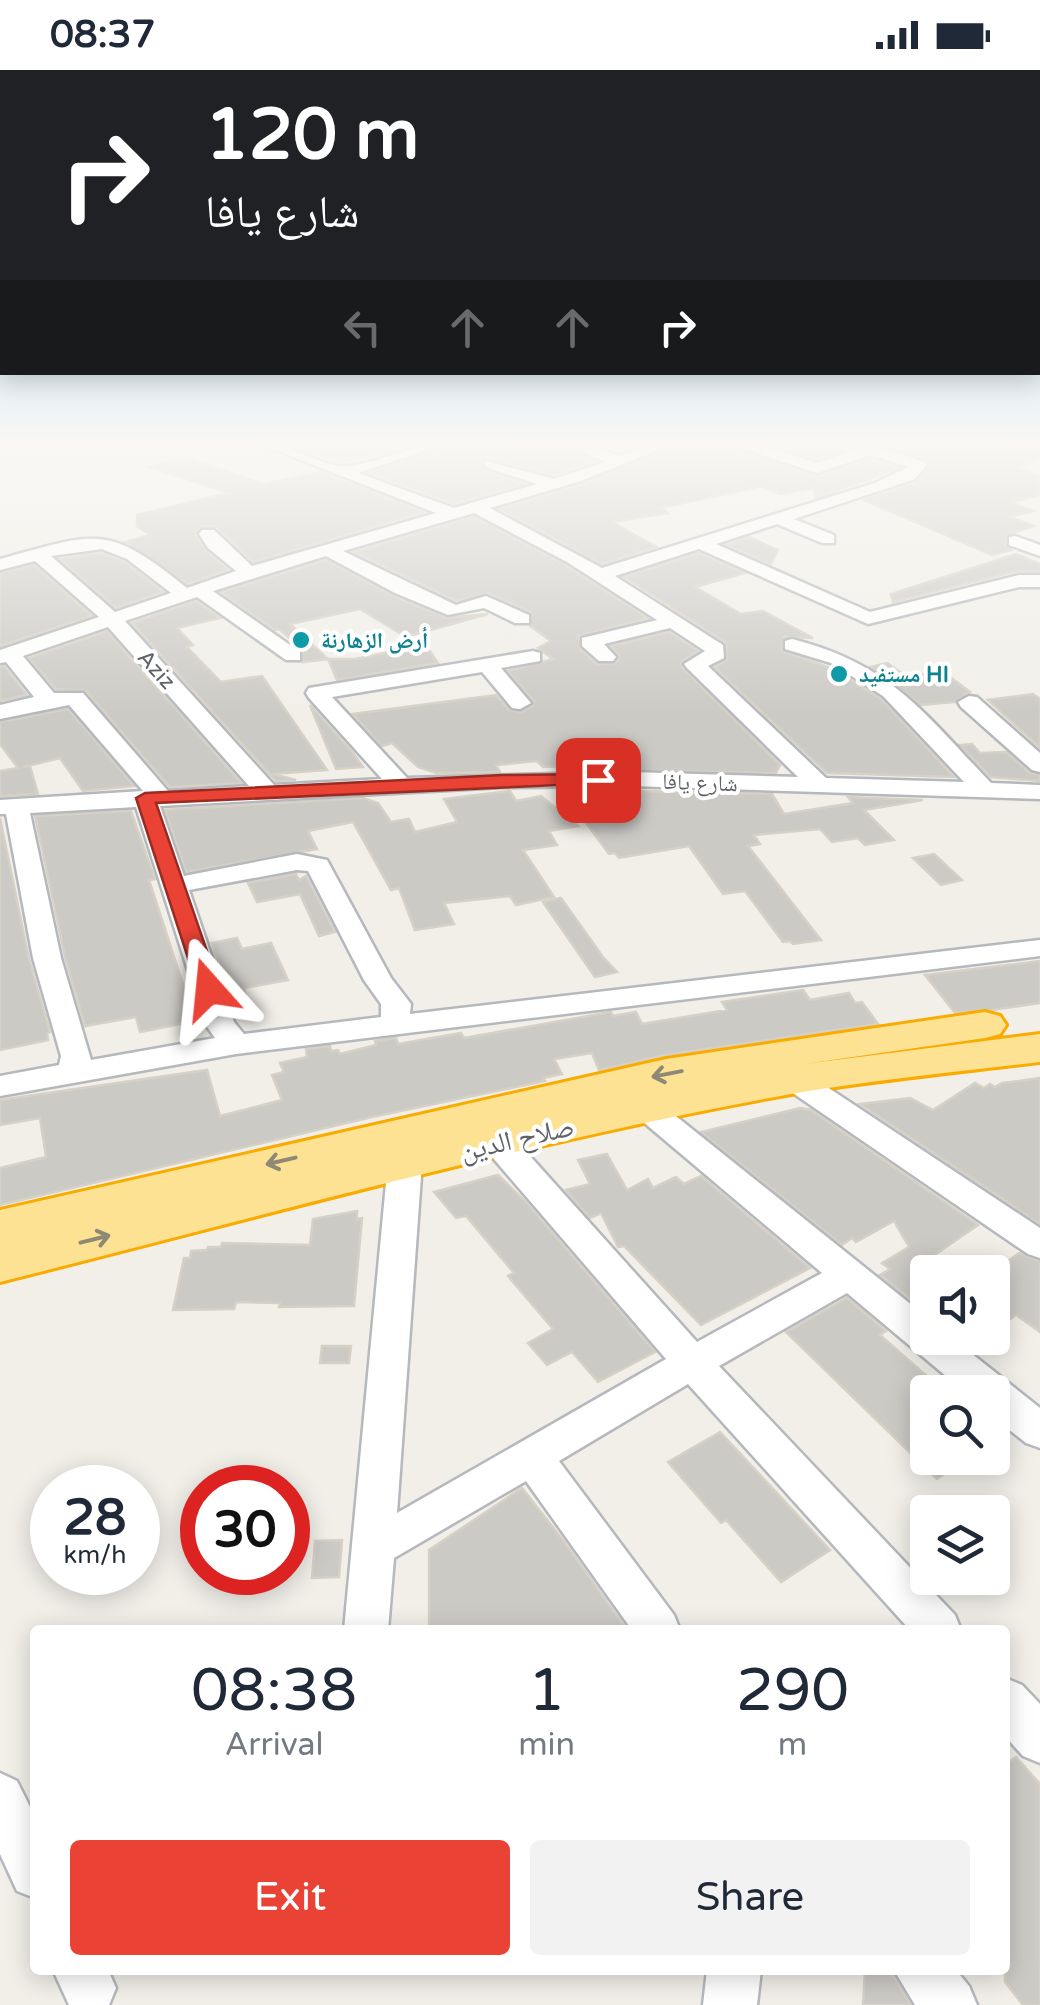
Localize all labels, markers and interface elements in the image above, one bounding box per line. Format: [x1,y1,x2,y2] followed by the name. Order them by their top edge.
[50,12,155,58] text: 08:37
[205,94,419,178] text: 120 m
[40,110,170,240] icon: right
[205,186,359,240] text: شارع يافا
[335,300,390,355] icon: left
[440,300,495,355] icon: ahead
[545,300,600,355] icon: ahead
[650,300,705,355] icon: right
[321,626,428,654] place label: أرض الزهارنة
[290,629,312,651] marker: أرض الزهارنة
[132,645,181,695] street label: Aziz
[859,662,949,688] place label: مستفيد HI
[828,663,850,685] marker: مستفيد HI
[556,738,641,823] pin
[571,753,626,808] icon: arrive
[662,769,738,797] street label: شارع يافا
[157,937,261,1041] position arrow
[651,1065,683,1084] one-way arrow
[457,1109,578,1169] street label: صلاح الدين
[266,1153,298,1171] one-way arrow
[78,1229,110,1247] one-way arrow
[910,1255,1010,1595] map controls
[910,1255,1010,1355] button: sound
[910,1375,1010,1475] button: search
[180,1465,310,1595] speed limit sign: 30
[64,1488,126,1548] text: 28
[910,1495,1010,1595] button: layers
[64,1540,126,1570] text: km/h
[191,1655,357,1727] text: 08:38
[528,1655,565,1727] text: 1
[736,1655,849,1727] text: 290
[225,1726,324,1764] text: Arrival
[518,1726,575,1764] text: min
[778,1726,807,1764] text: m
[70,1840,510,1955] button: Exit
[530,1840,970,1955] button: Share

